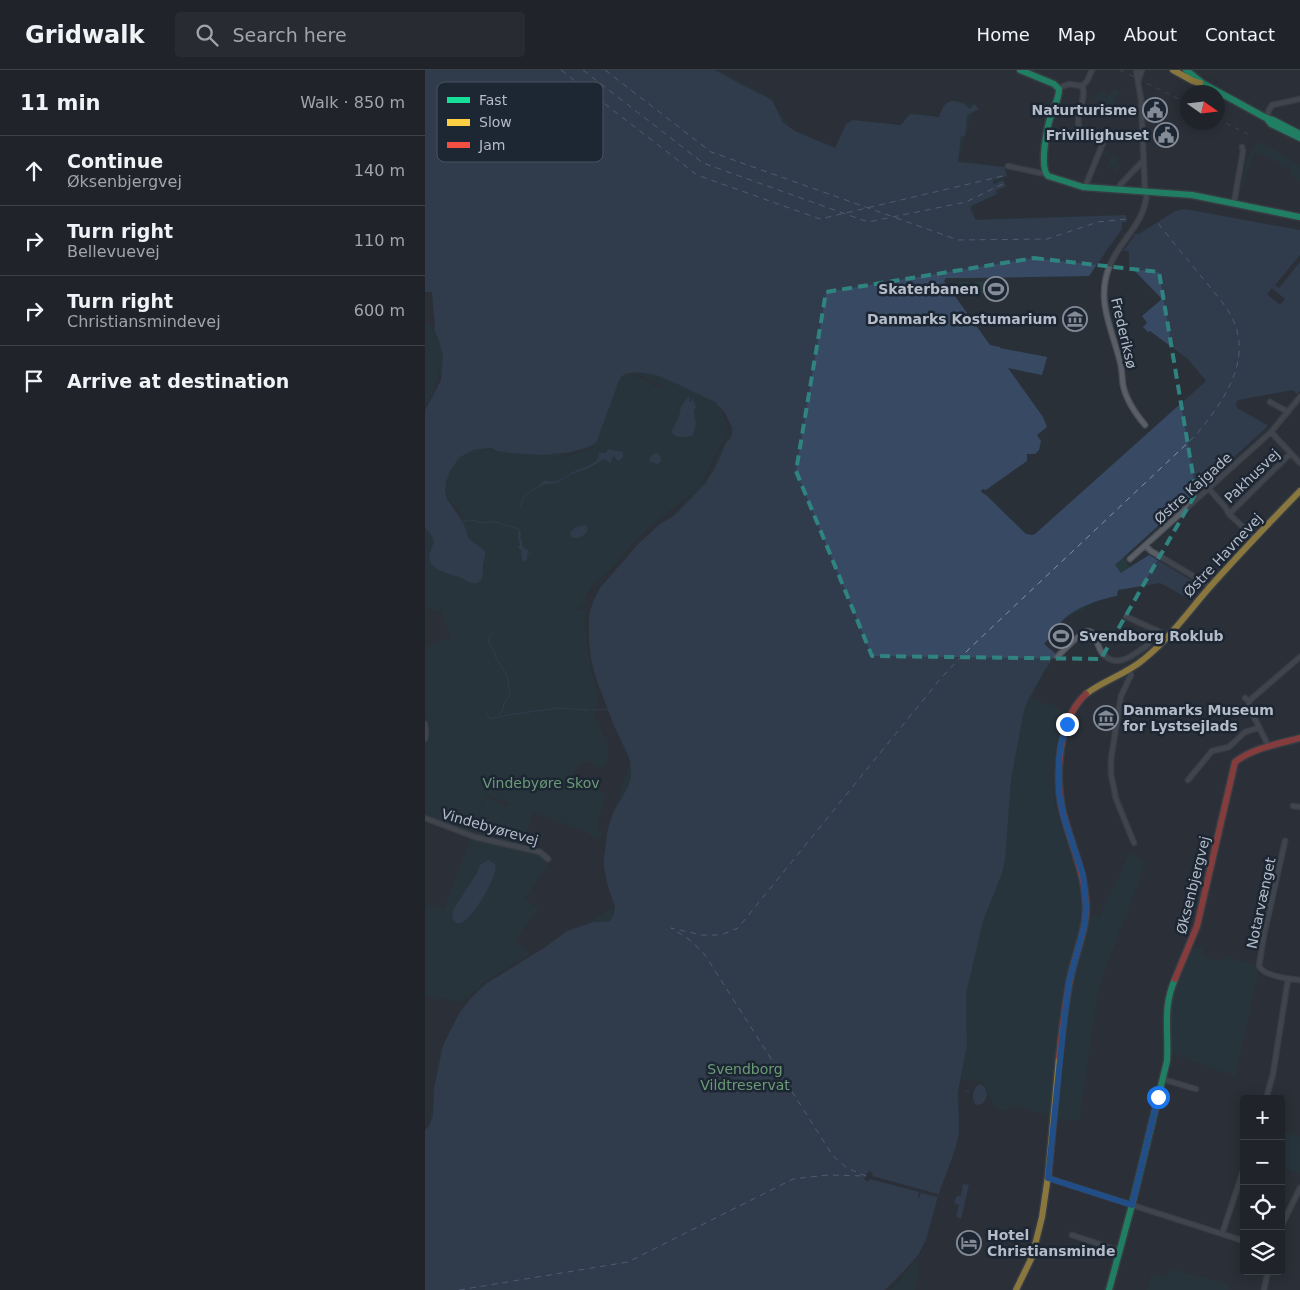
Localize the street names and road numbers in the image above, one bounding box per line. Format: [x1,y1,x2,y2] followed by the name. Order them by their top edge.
[1108,296,1140,370] street label: Frederiksø
[1221,446,1283,506] street label: Pakhusvej
[1151,449,1235,527] street label: Østre Kajgade
[1180,510,1266,600] street label: Østre Havnevej
[440,806,540,848] street label: Vindebyørevej
[1173,834,1213,936] street label: Øksenbjergvej
[1244,855,1279,950] street label: Notarvænget

